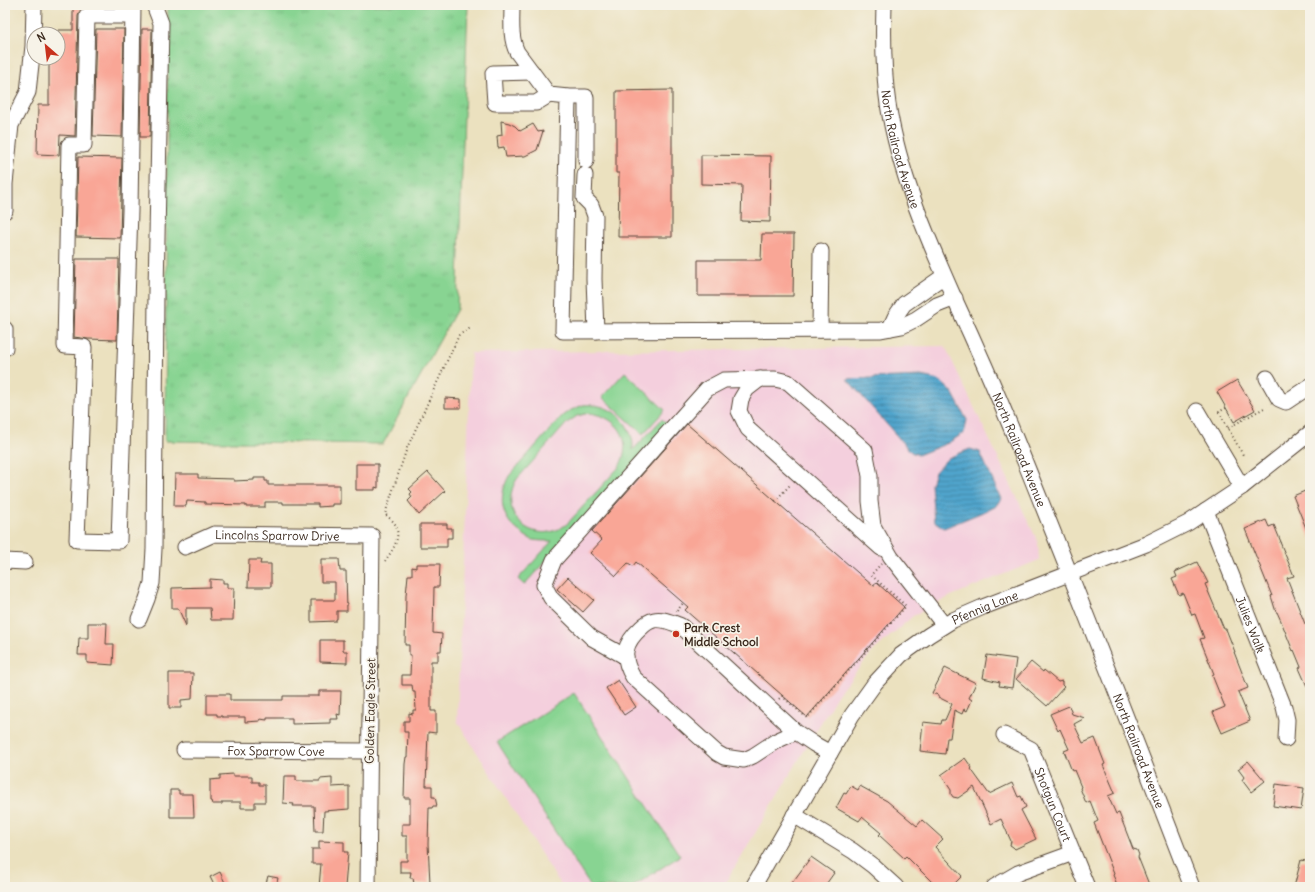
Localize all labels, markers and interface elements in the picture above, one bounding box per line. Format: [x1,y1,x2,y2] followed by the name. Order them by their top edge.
[26,26,66,66] north arrow
[35,29,48,45] text: N
[879,89,923,210] street label: North Railroad Avenue
[990,390,1050,509] street label: North Railroad Avenue
[215,527,340,543] street label: Lincolns Sparrow Drive
[949,587,1020,627] street label: Pfennig Lane
[1233,594,1269,655] street label: Julies Walk
[684,620,759,649] place label: Park Crest Middle School
[671,629,681,639] marker: Park Crest Middle School
[362,658,378,764] street label: Golden Eagle Street
[1110,691,1168,810] street label: North Railroad Avenue
[227,743,325,758] street label: Fox Sparrow Cove
[1032,765,1075,843] street label: Shotgun Court

